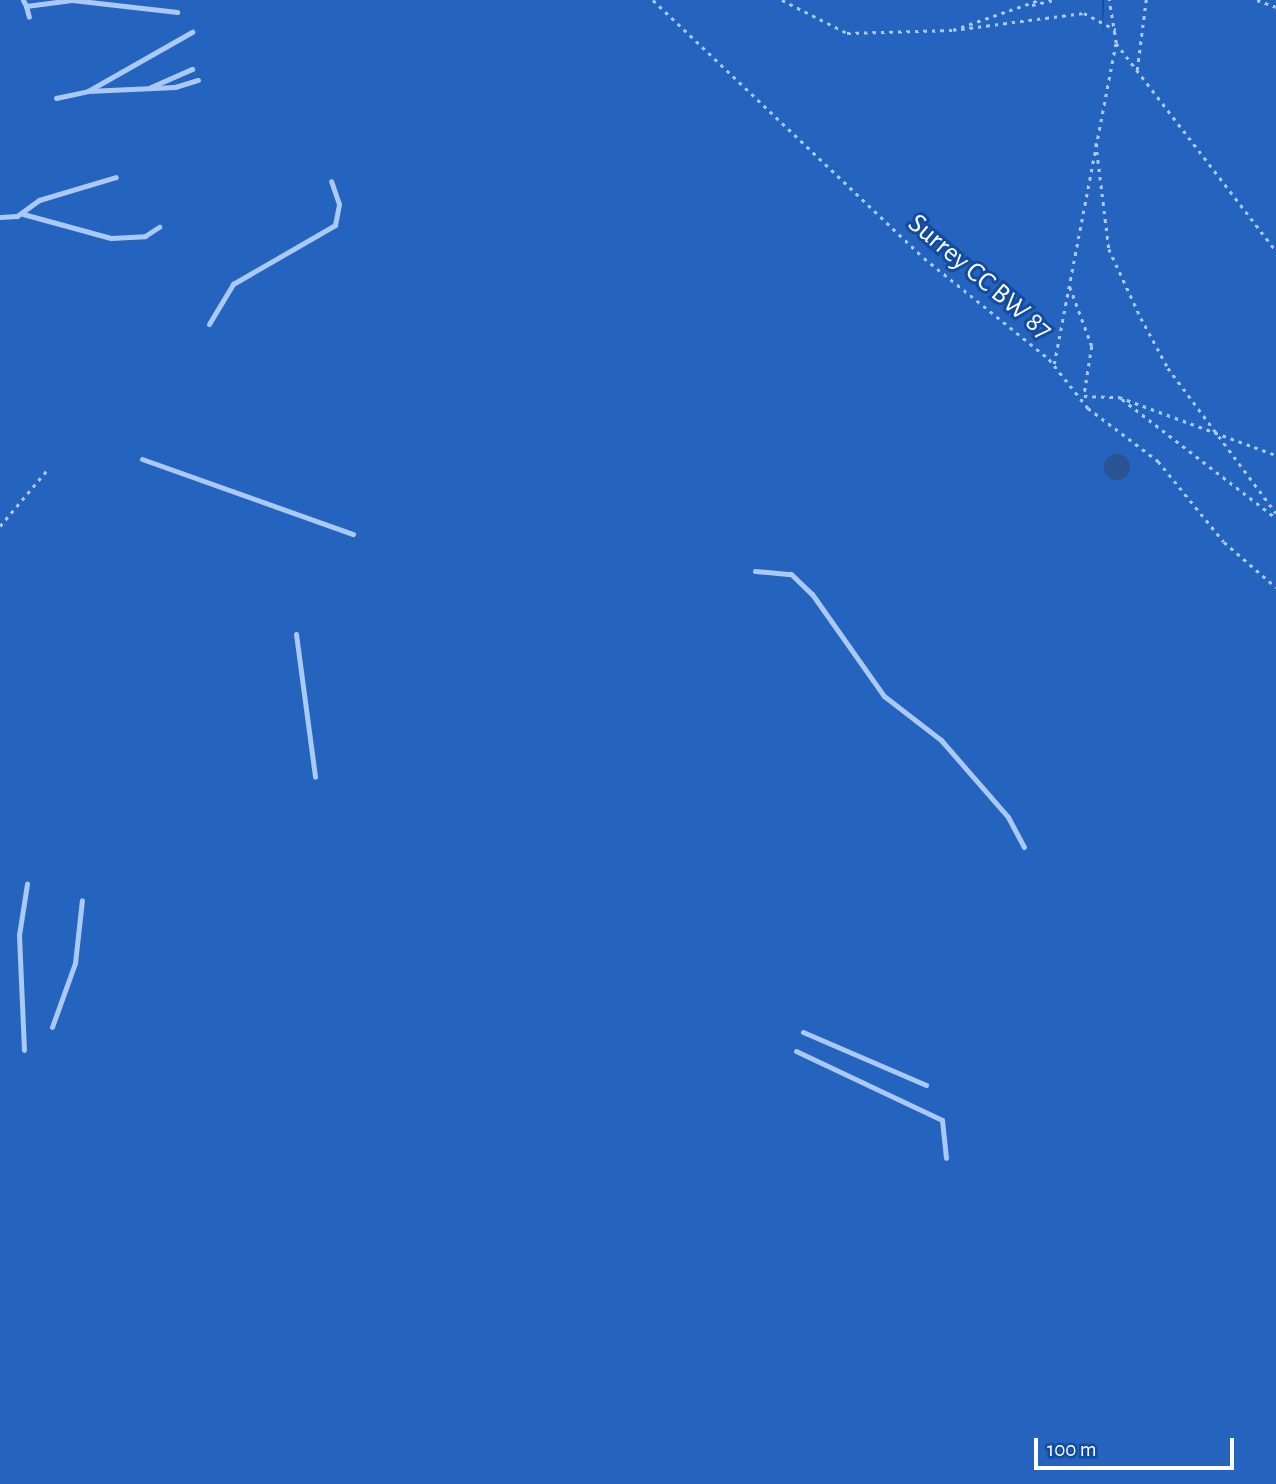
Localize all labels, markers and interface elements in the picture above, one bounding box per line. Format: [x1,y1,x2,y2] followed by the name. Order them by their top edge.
[901,207,1059,347] street label: Surrey CC BW 87
[1038,1424,1238,1468] scale bar
[1047,1439,1097,1460] text: 100 m

